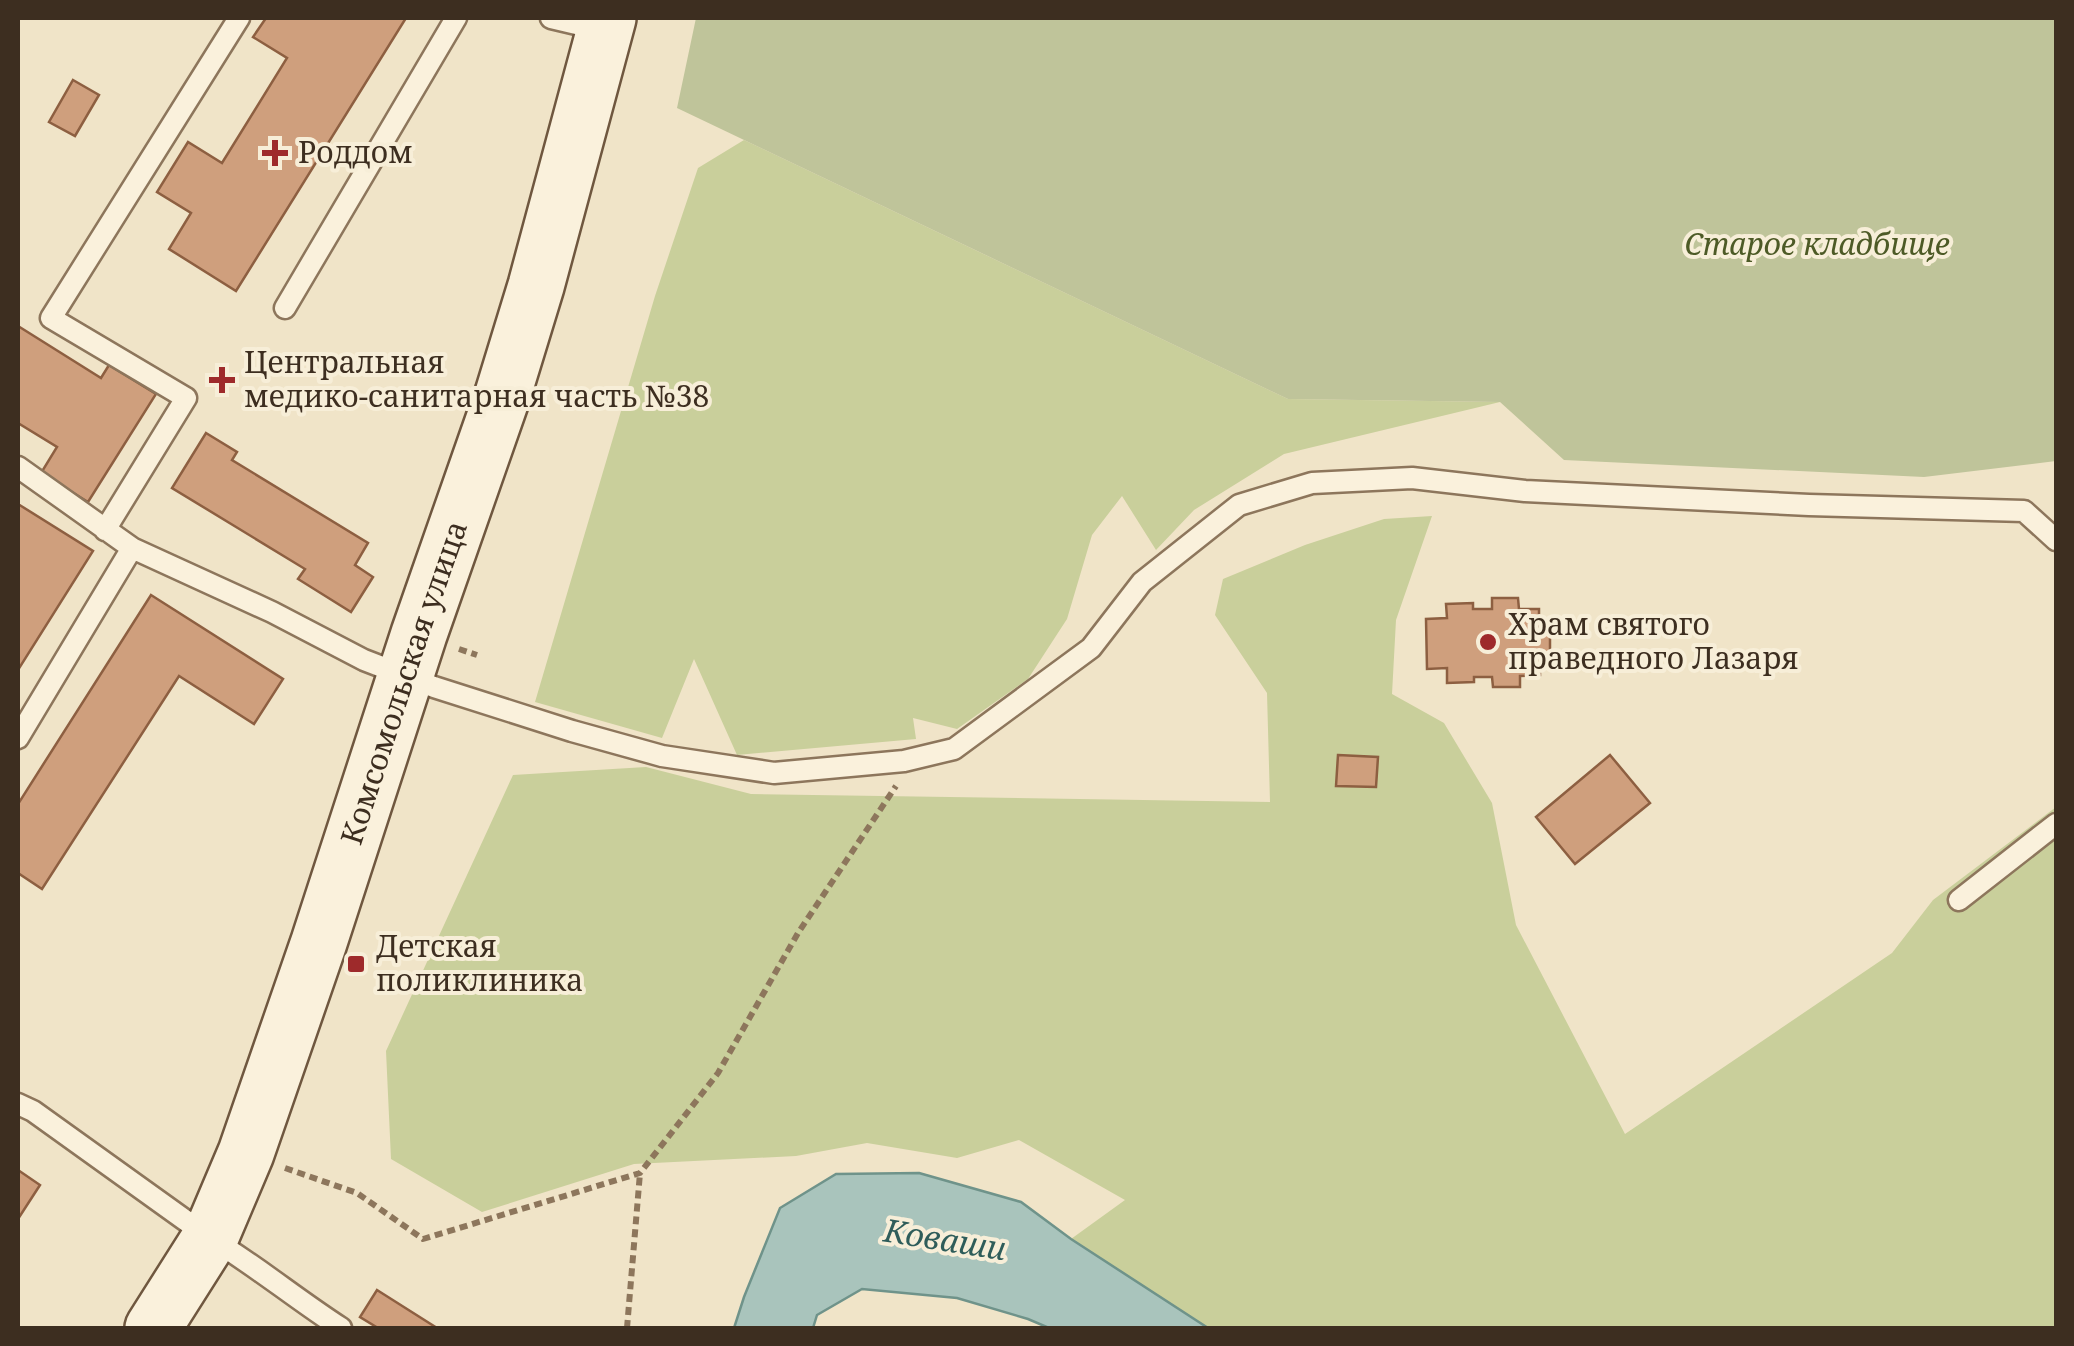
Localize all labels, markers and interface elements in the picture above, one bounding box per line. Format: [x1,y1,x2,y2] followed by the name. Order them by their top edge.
[298,131,413,172] place label: Роддом
[262,140,288,166] marker: Роддом
[1684,223,1950,264] park label: Старое кладбище
[244,341,709,416] place label: Центральная медико-санитарная часть №38
[209,367,235,393] marker: Центральная медико-санитарная часть №38
[330,515,476,850] street label: Комсомольская улица
[1508,603,1799,678] place label: Храм святого праведного Лазаря
[1477,631,1499,653] marker: Храм святого праведного Лазаря
[376,925,583,1000] place label: Детская поликлиника
[345,953,367,975] marker: Детская поликлиника
[880,1208,1009,1269] water label: Коваши

